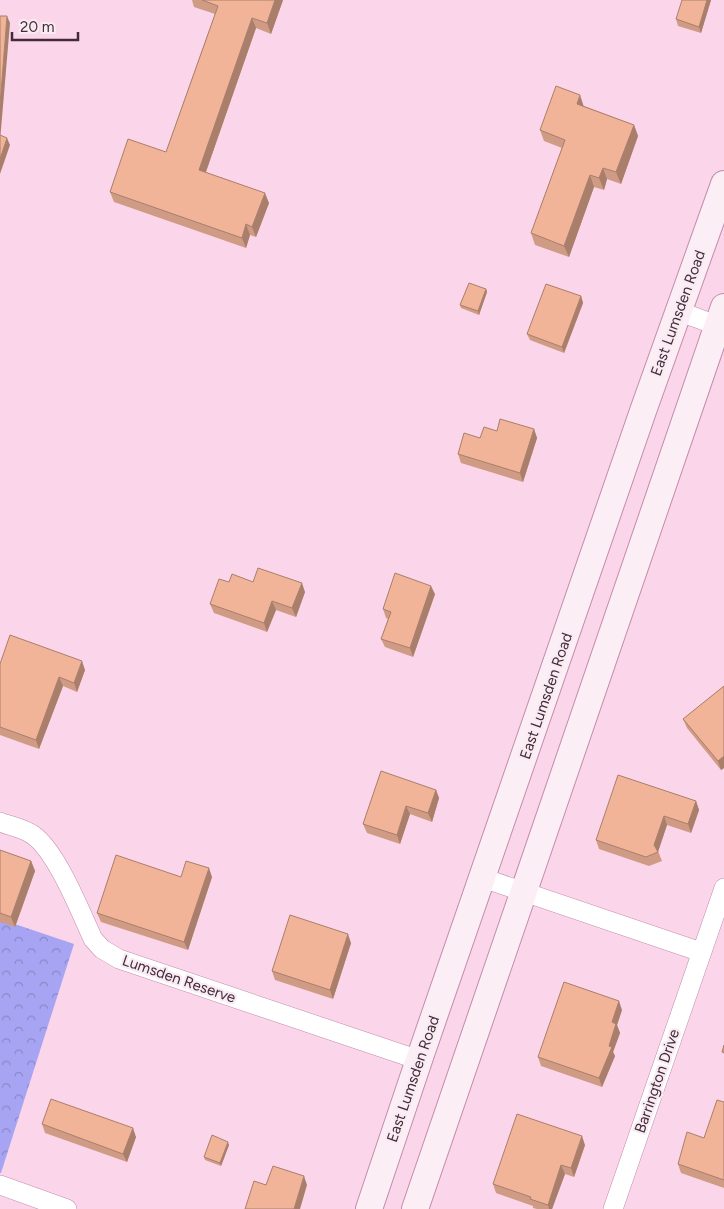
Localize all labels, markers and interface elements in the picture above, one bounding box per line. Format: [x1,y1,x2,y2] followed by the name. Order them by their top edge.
[12,10,79,42] scale bar
[20,18,54,36] text: 20 m
[647,248,709,378] street label: East Lumsden Road
[516,630,576,762] street label: East Lumsden Road
[120,951,238,1007] street label: Lumsden Reserve
[383,1013,443,1145] street label: East Lumsden Road
[631,1027,683,1135] street label: Barrington Drive

